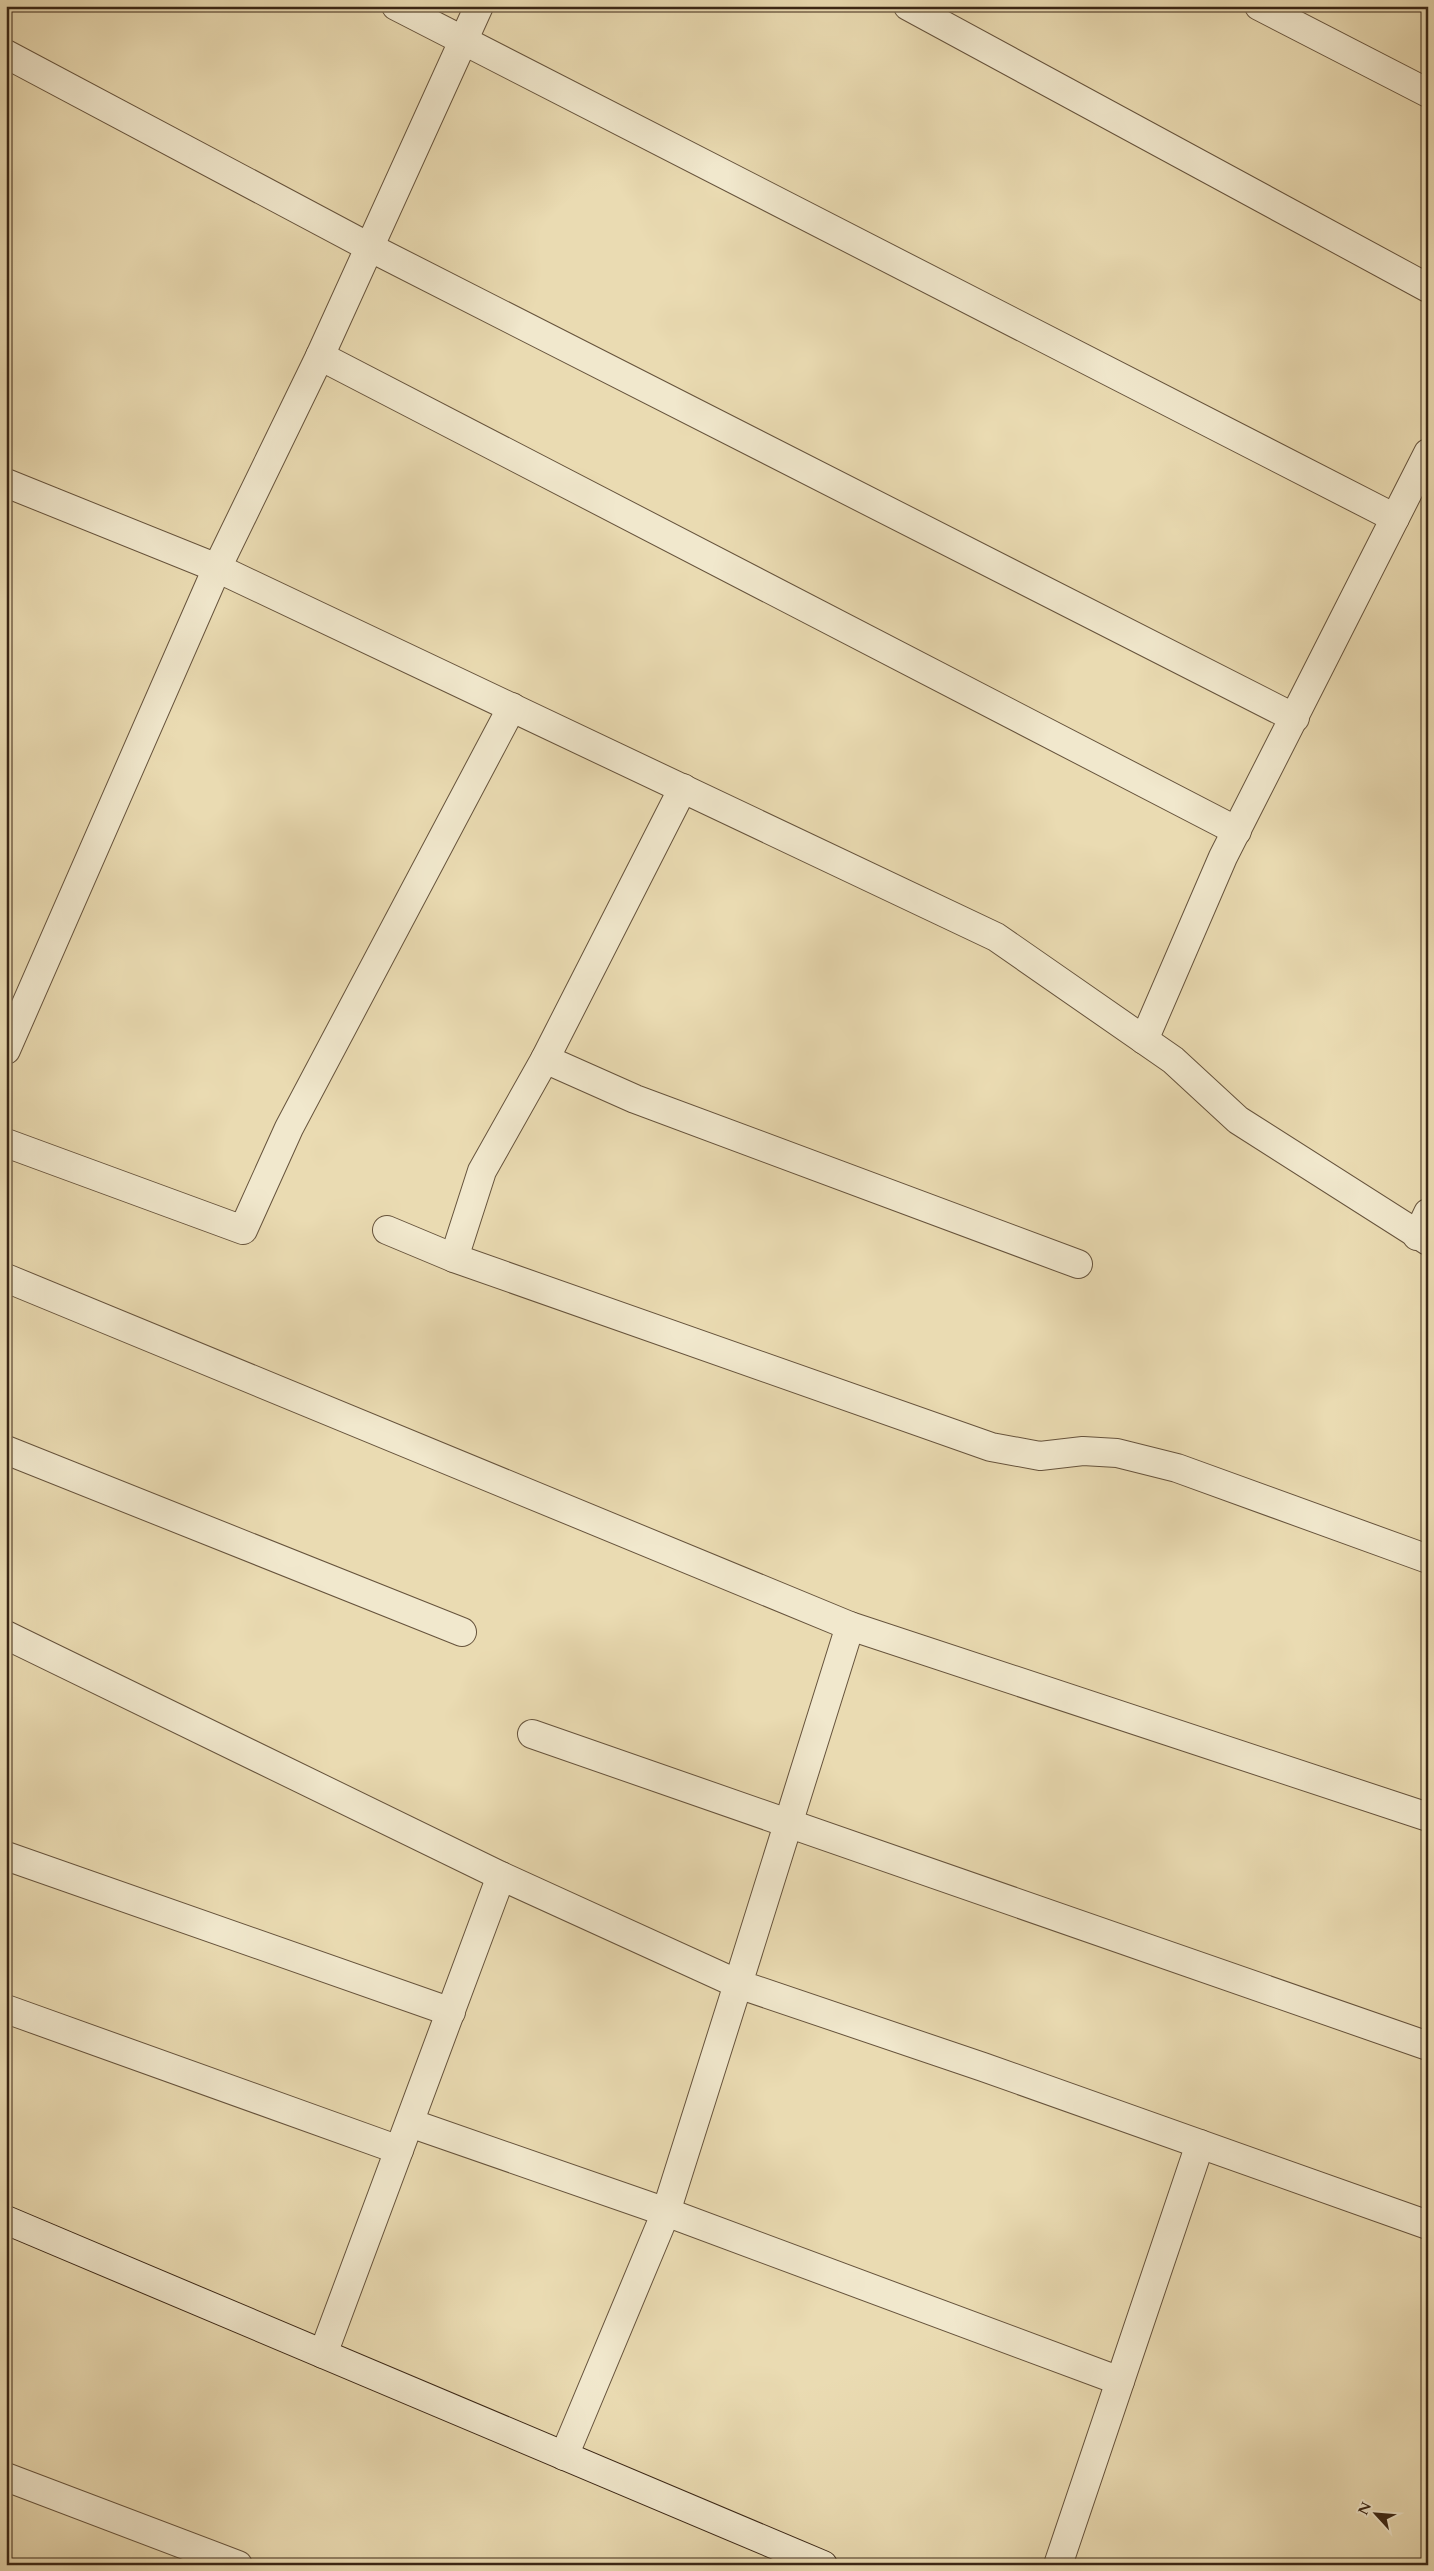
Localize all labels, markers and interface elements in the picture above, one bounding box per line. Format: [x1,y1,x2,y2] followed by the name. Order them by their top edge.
[1352,2488,1402,2538] north arrow
[1354,2499,1376,2518] text: N

